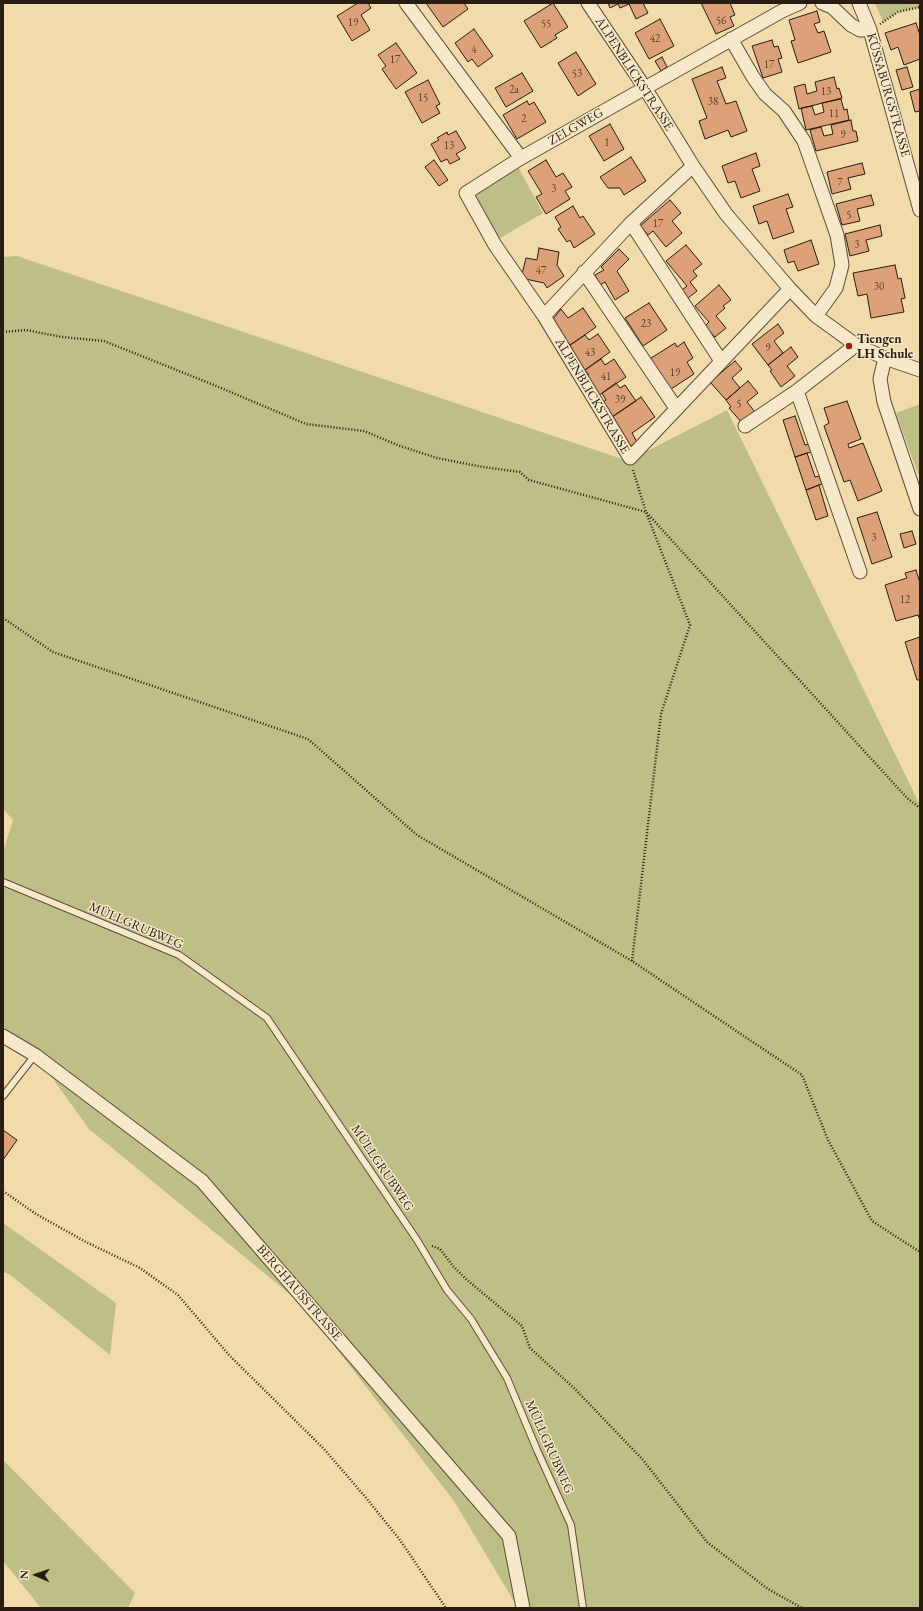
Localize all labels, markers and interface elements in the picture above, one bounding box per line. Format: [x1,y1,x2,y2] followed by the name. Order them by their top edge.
[591,14,677,134] street label: ALPENBLICKSTRASSE
[716,14,726,28] house number: 56
[348,16,358,30] house number: 19
[541,17,551,31] house number: 55
[863,31,913,159] street label: KÜSSABURGSTRASSE
[650,32,660,46] house number: 42
[471,43,477,57] house number: 4
[390,53,400,67] house number: 17
[764,58,774,72] house number: 17
[572,67,582,81] house number: 53
[509,83,519,97] house number: 2a
[821,85,831,99] house number: 13
[418,91,428,105] house number: 15
[708,95,718,109] house number: 38
[546,105,606,149] street label: ZELGWEG
[829,107,839,121] house number: 11
[521,112,527,126] house number: 2
[840,128,846,142] house number: 9
[604,136,610,150] house number: 1
[444,139,454,153] house number: 13
[837,176,843,190] house number: 7
[551,182,557,196] house number: 3
[846,208,852,222] house number: 5
[653,217,663,231] house number: 17
[854,238,860,252] house number: 3
[536,264,546,278] house number: 47
[874,280,884,294] house number: 30
[641,317,651,331] house number: 23
[857,331,913,362] place label: Tiengen LH Schule
[551,335,633,457] street label: ALPENBLICKSTRASSE
[765,341,771,355] house number: 9
[844,341,854,351] marker: Tiengen LH Schule
[585,346,595,360] house number: 43
[670,366,680,380] house number: 19
[601,370,611,384] house number: 41
[615,393,625,407] house number: 39
[736,397,742,411] house number: 5
[871,531,877,545] house number: 3
[900,593,910,607] house number: 12
[87,899,185,953] street label: MÜLLGRUBWEG
[347,1122,417,1214] street label: MÜLLGRUBWEG
[253,1242,345,1344] street label: BERGHAUSSTRASSE
[521,1398,577,1496] street label: MÜLLGRUBWEG
[16,1555,56,1595] north arrow
[17,1570,31,1579] text: N

